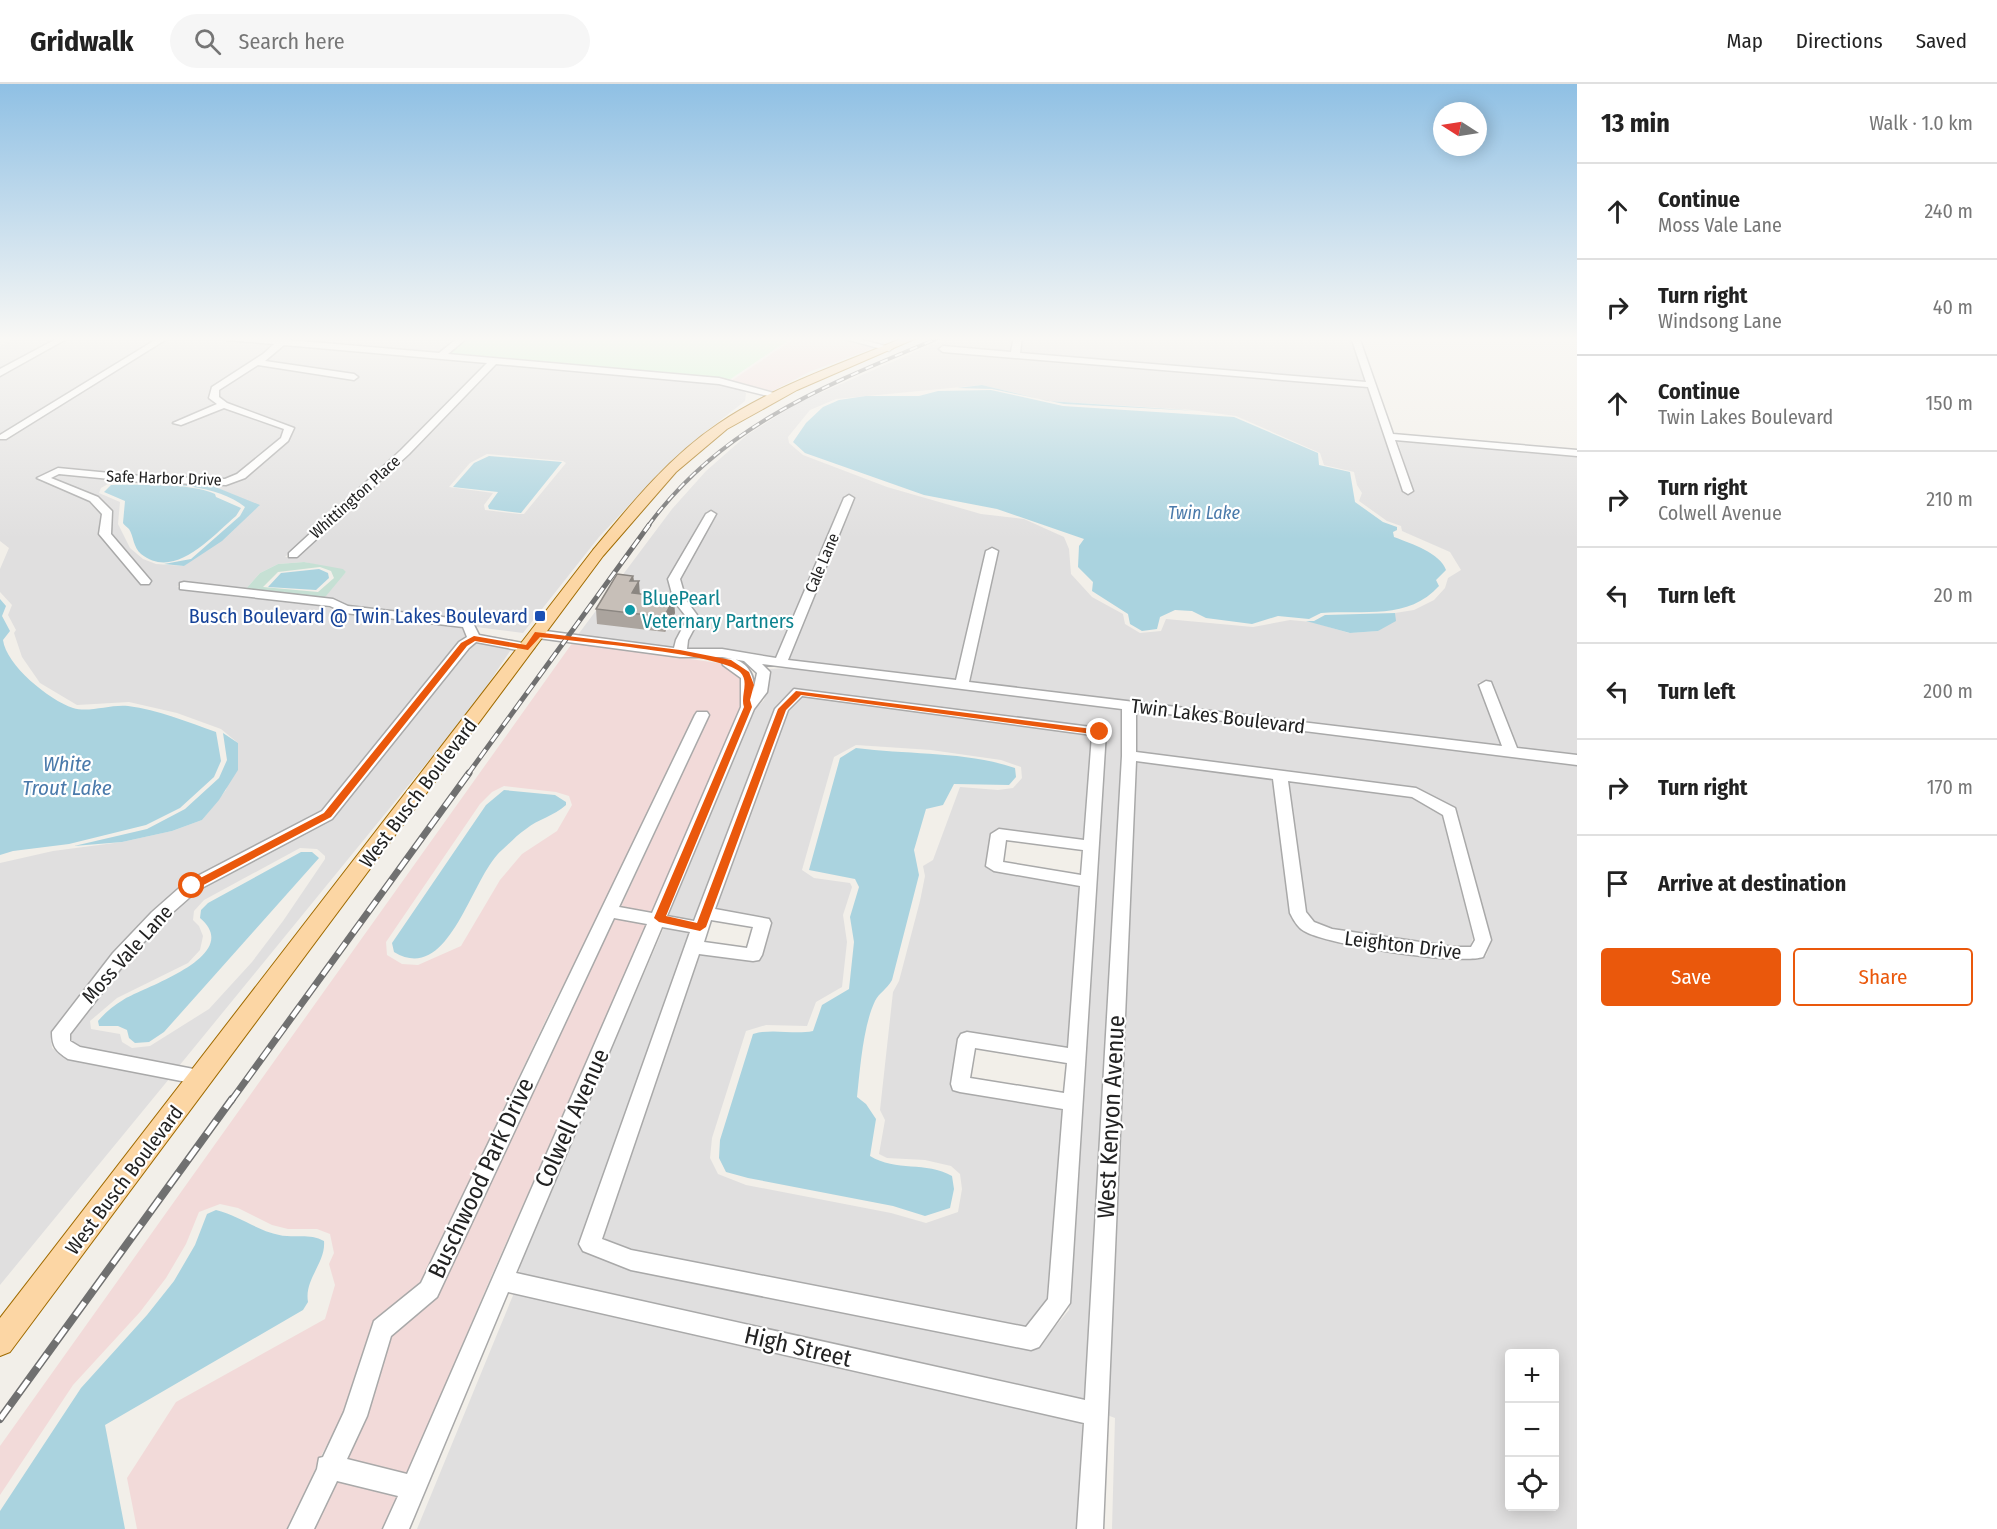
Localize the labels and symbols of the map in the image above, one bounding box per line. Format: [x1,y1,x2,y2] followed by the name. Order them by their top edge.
[1433,102,1487,156] north arrow
[306,451,404,543] street label: Whittington Place
[106,466,222,490] street label: Safe Harbor Drive
[1168,502,1240,524] water label: Twin Lake
[801,530,843,596] street label: Cale Lane
[642,586,794,633] place label: BluePearl Veternary Partners
[623,603,637,617] marker: BluePearl Veternary Partners
[189,604,528,628] place label: Busch Boulevard @ Twin Lakes Boulevard
[533,609,547,623] marker: Busch Boulevard @ Twin Lakes Boulevard
[1130,693,1306,739] street label: Twin Lakes Boulevard
[354,714,482,872] street label: West Busch Boulevard
[1086,718,1112,744] route end
[22,751,112,801] water label: White Trout Lake
[178,872,204,898] route start
[77,900,177,1008] street label: Moss Vale Lane
[1343,926,1463,964] street label: Leighton Drive
[1092,1015,1130,1219] street label: West Kenyon Avenue
[529,1044,615,1192] street label: Colwell Avenue
[422,1074,540,1282] street label: Buschwood Park Drive
[60,1101,188,1259] street label: West Busch Boulevard
[742,1321,854,1373] street label: High Street

